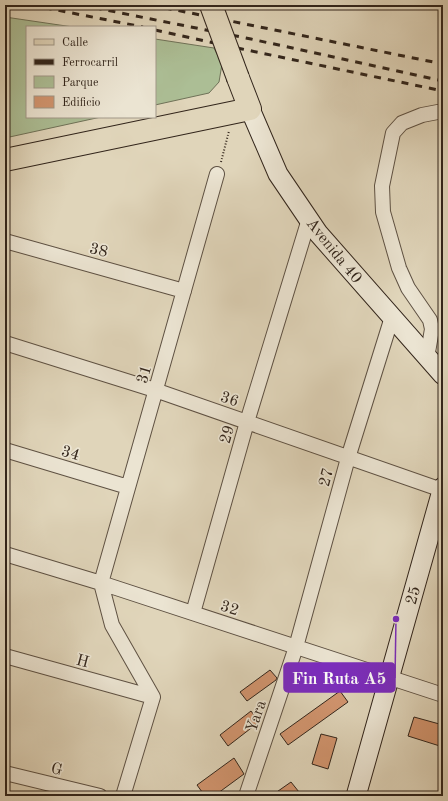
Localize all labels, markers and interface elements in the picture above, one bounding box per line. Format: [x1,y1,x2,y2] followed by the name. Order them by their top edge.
[26,26,156,118] legend
[62,37,88,49] text: Calle
[62,57,118,69] text: Ferrocarril
[62,77,99,89] text: Parque
[62,97,101,109] text: Edificio
[303,216,364,287] street label: Avenida 40
[87,241,110,261] street label: 38
[135,363,155,386] street label: 31
[218,389,241,410] street label: 36
[218,423,238,446] street label: 29
[59,444,82,464] street label: 34
[317,466,337,489] street label: 27
[404,584,424,607] street label: 25
[218,598,241,619] street label: 32
[74,653,91,671] street label: H
[284,663,395,692] callout: Fin Ruta A5
[292,671,386,688] text: Fin Ruta A5
[244,698,270,735] street label: Yara
[49,761,65,779] street label: G

